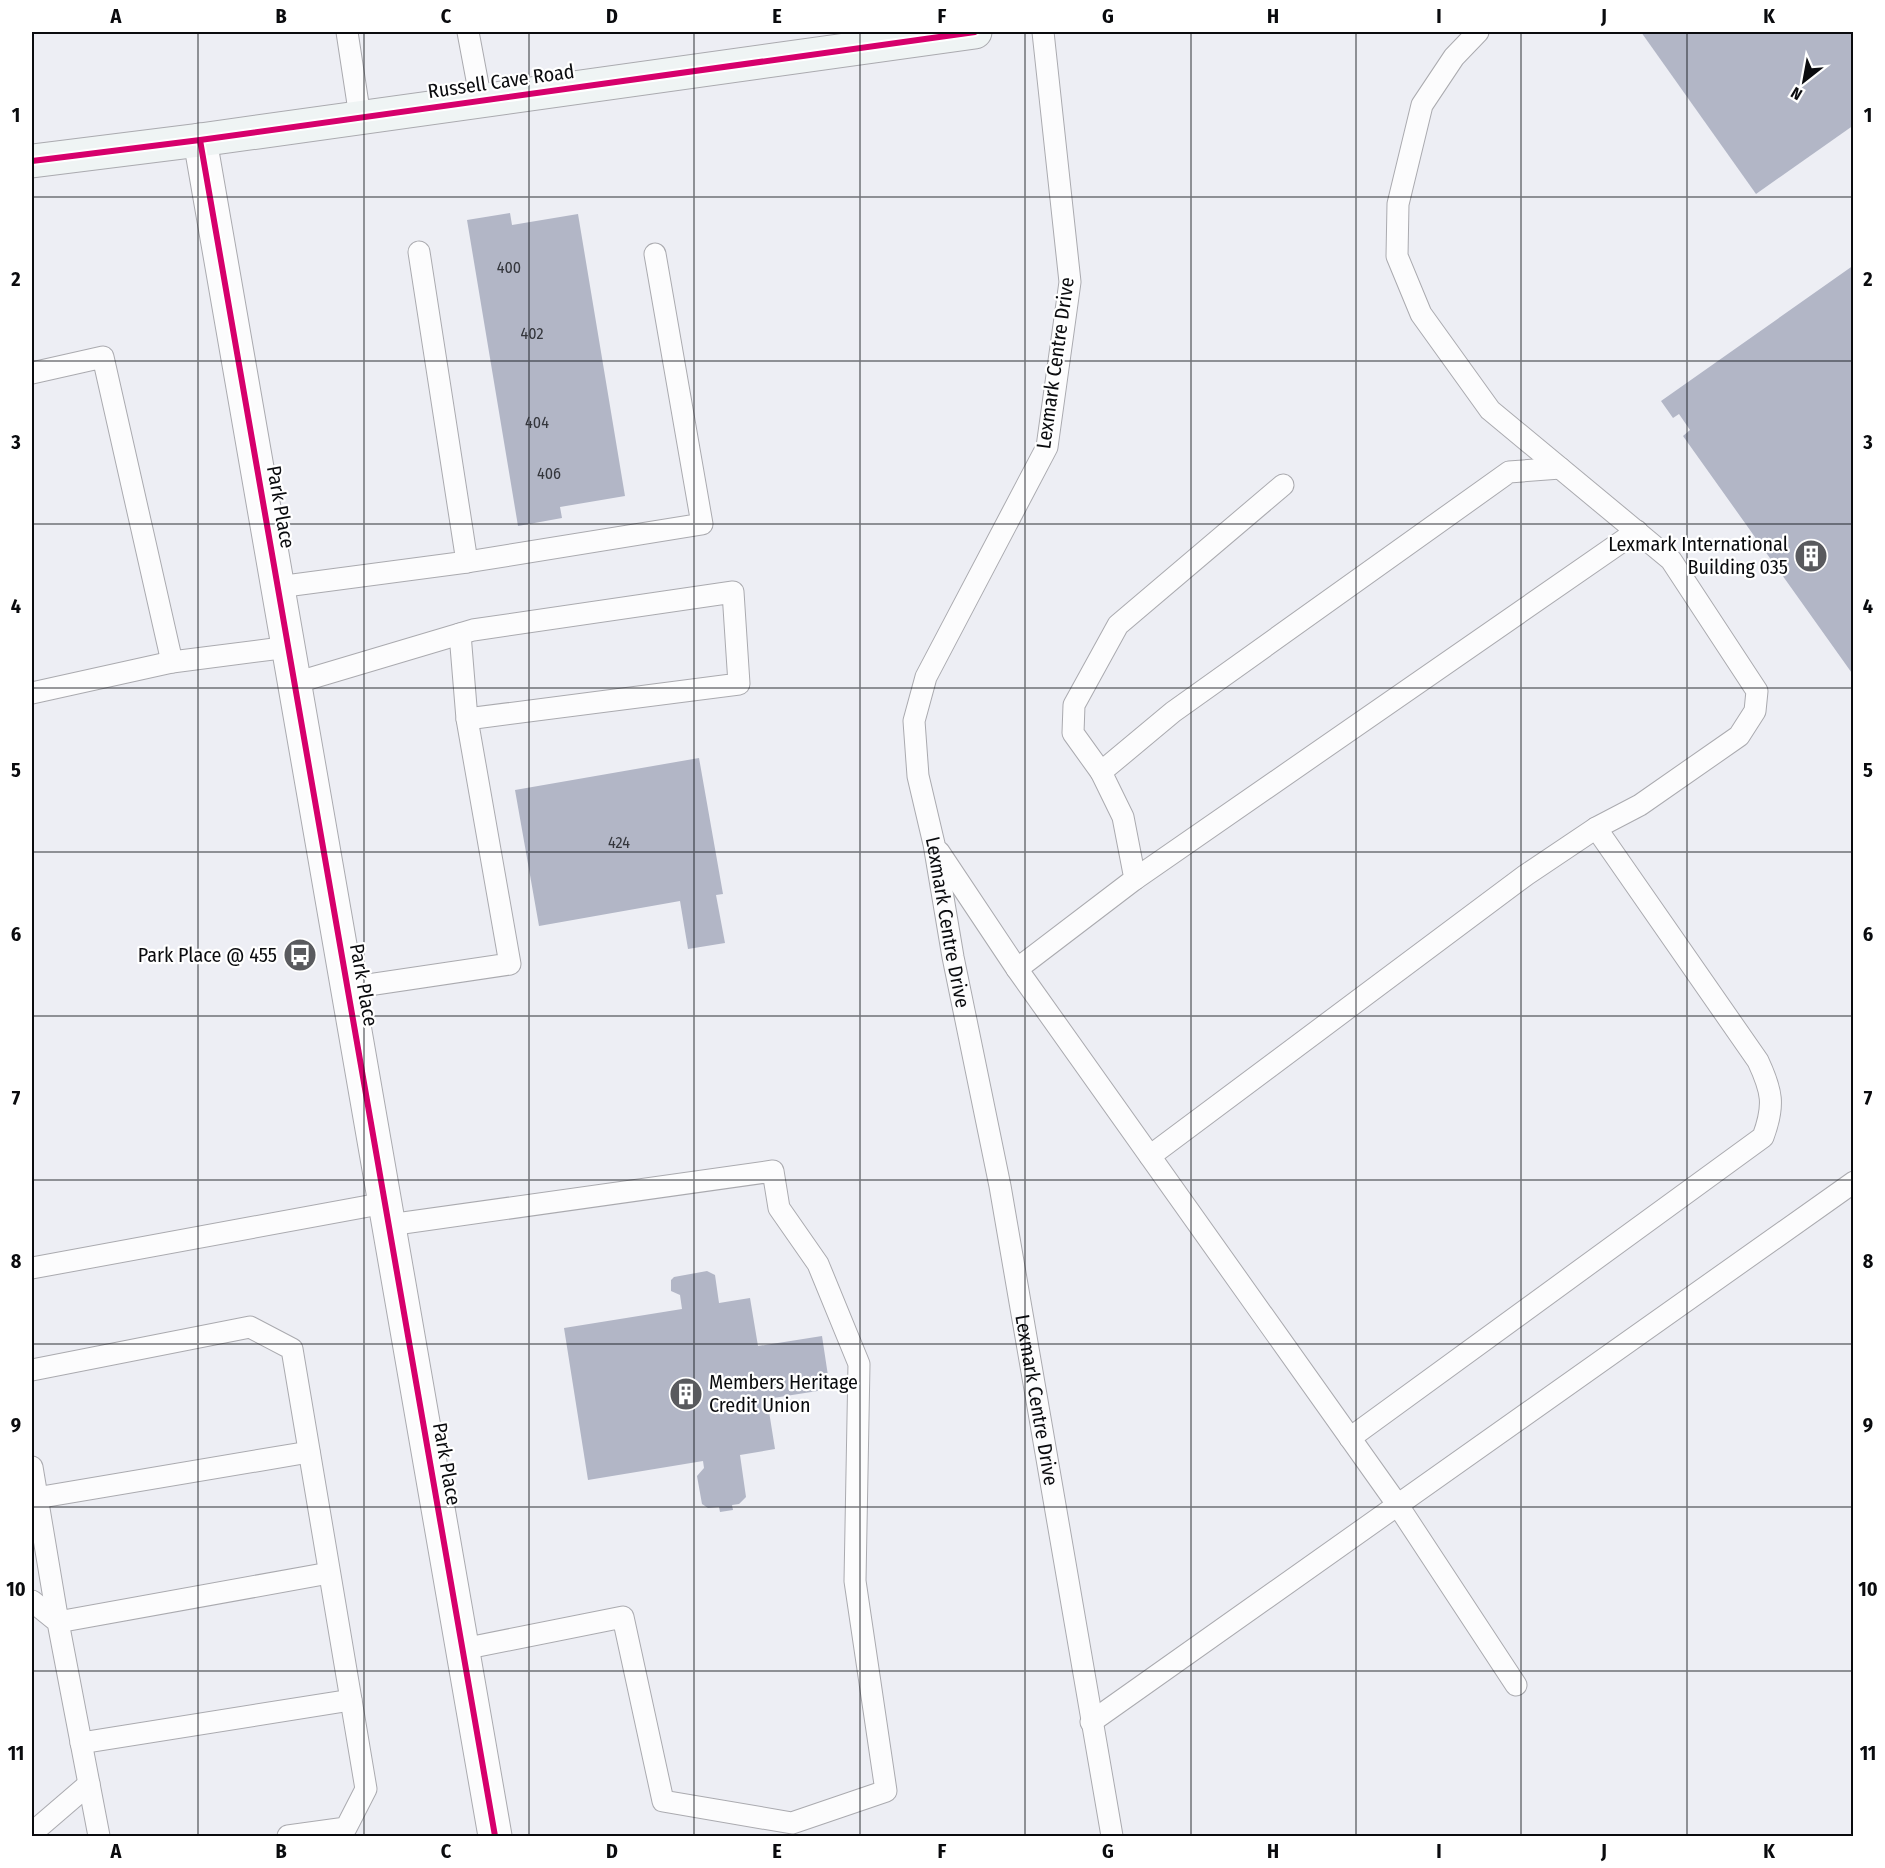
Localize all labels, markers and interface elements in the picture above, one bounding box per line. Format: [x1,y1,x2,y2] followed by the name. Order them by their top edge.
[110,4,123,28] text: A
[275,4,287,28] text: B
[441,4,452,28] text: C
[606,4,618,28] text: D
[772,4,782,28] text: E
[938,4,947,28] text: F
[1102,4,1114,28] text: G
[1267,4,1279,28] text: H
[1436,4,1442,28] text: I
[1600,4,1607,28] text: J
[1763,4,1775,28] text: K
[1774,51,1834,111] north arrow
[426,59,576,103] street label: Russell Cave Road
[1788,83,1806,104] text: N
[12,103,20,127] text: 1
[1864,103,1872,127] text: 1
[497,258,521,277] house number: 400
[10,267,21,291] text: 2
[1862,267,1873,291] text: 2
[1031,276,1079,450] street label: Lexmark Centre Drive
[521,324,543,343] house number: 402
[525,413,549,432] house number: 404
[10,430,21,454] text: 3
[1862,430,1873,454] text: 3
[262,464,300,550] street label: Park Place
[537,464,561,483] house number: 406
[1608,532,1788,579] place label: Lexmark International Building 035
[1793,538,1829,574] building icon: Lexmark International Building 035
[11,594,21,618] text: 4
[1863,594,1873,618] text: 4
[11,758,21,782] text: 5
[1863,758,1873,782] text: 5
[608,833,630,852] house number: 424
[921,834,975,1010] street label: Lexmark Centre Drive
[11,922,21,946] text: 6
[1863,922,1873,946] text: 6
[282,937,318,973] bus stop icon: Park Place @ 455
[345,942,383,1028] street label: Park Place
[138,943,277,967] place label: Park Place @ 455
[12,1086,21,1110] text: 7
[1864,1086,1873,1110] text: 7
[11,1249,22,1273] text: 8
[1863,1249,1874,1273] text: 8
[1010,1313,1063,1487] street label: Lexmark Centre Drive
[709,1370,858,1417] place label: Members Heritage Credit Union
[668,1376,704,1412] building icon: Members Heritage Credit Union
[11,1413,21,1437] text: 9
[1863,1413,1873,1437] text: 9
[428,1421,466,1507] street label: Park Place
[6,1577,26,1601] text: 10
[1858,1577,1878,1601] text: 10
[8,1741,24,1765] text: 11
[1860,1741,1876,1765] text: 11
[110,1839,123,1863] text: A
[275,1839,287,1863] text: B
[441,1839,452,1863] text: C
[606,1839,618,1863] text: D
[772,1839,782,1863] text: E
[938,1839,947,1863] text: F
[1102,1839,1114,1863] text: G
[1267,1839,1279,1863] text: H
[1436,1839,1442,1863] text: I
[1600,1839,1607,1863] text: J
[1763,1839,1775,1863] text: K

